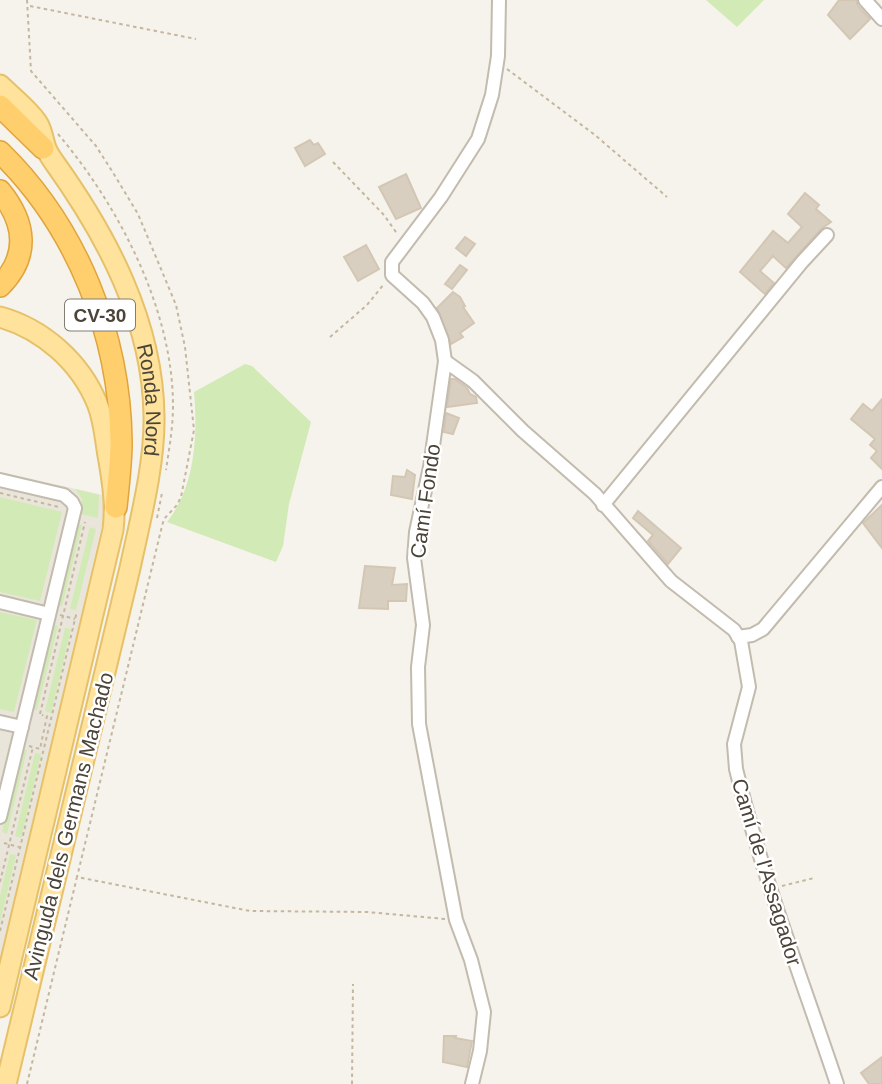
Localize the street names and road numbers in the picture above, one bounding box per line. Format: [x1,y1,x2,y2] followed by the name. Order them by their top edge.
[65,300,135,330] road number: CV-30
[133,341,166,457] street label: Ronda Nord
[406,442,444,560] street label: Camí Fondo
[19,670,117,982] street label: Avinguda dels Germans Machado
[728,776,806,968] street label: Camí de l'Assagador

